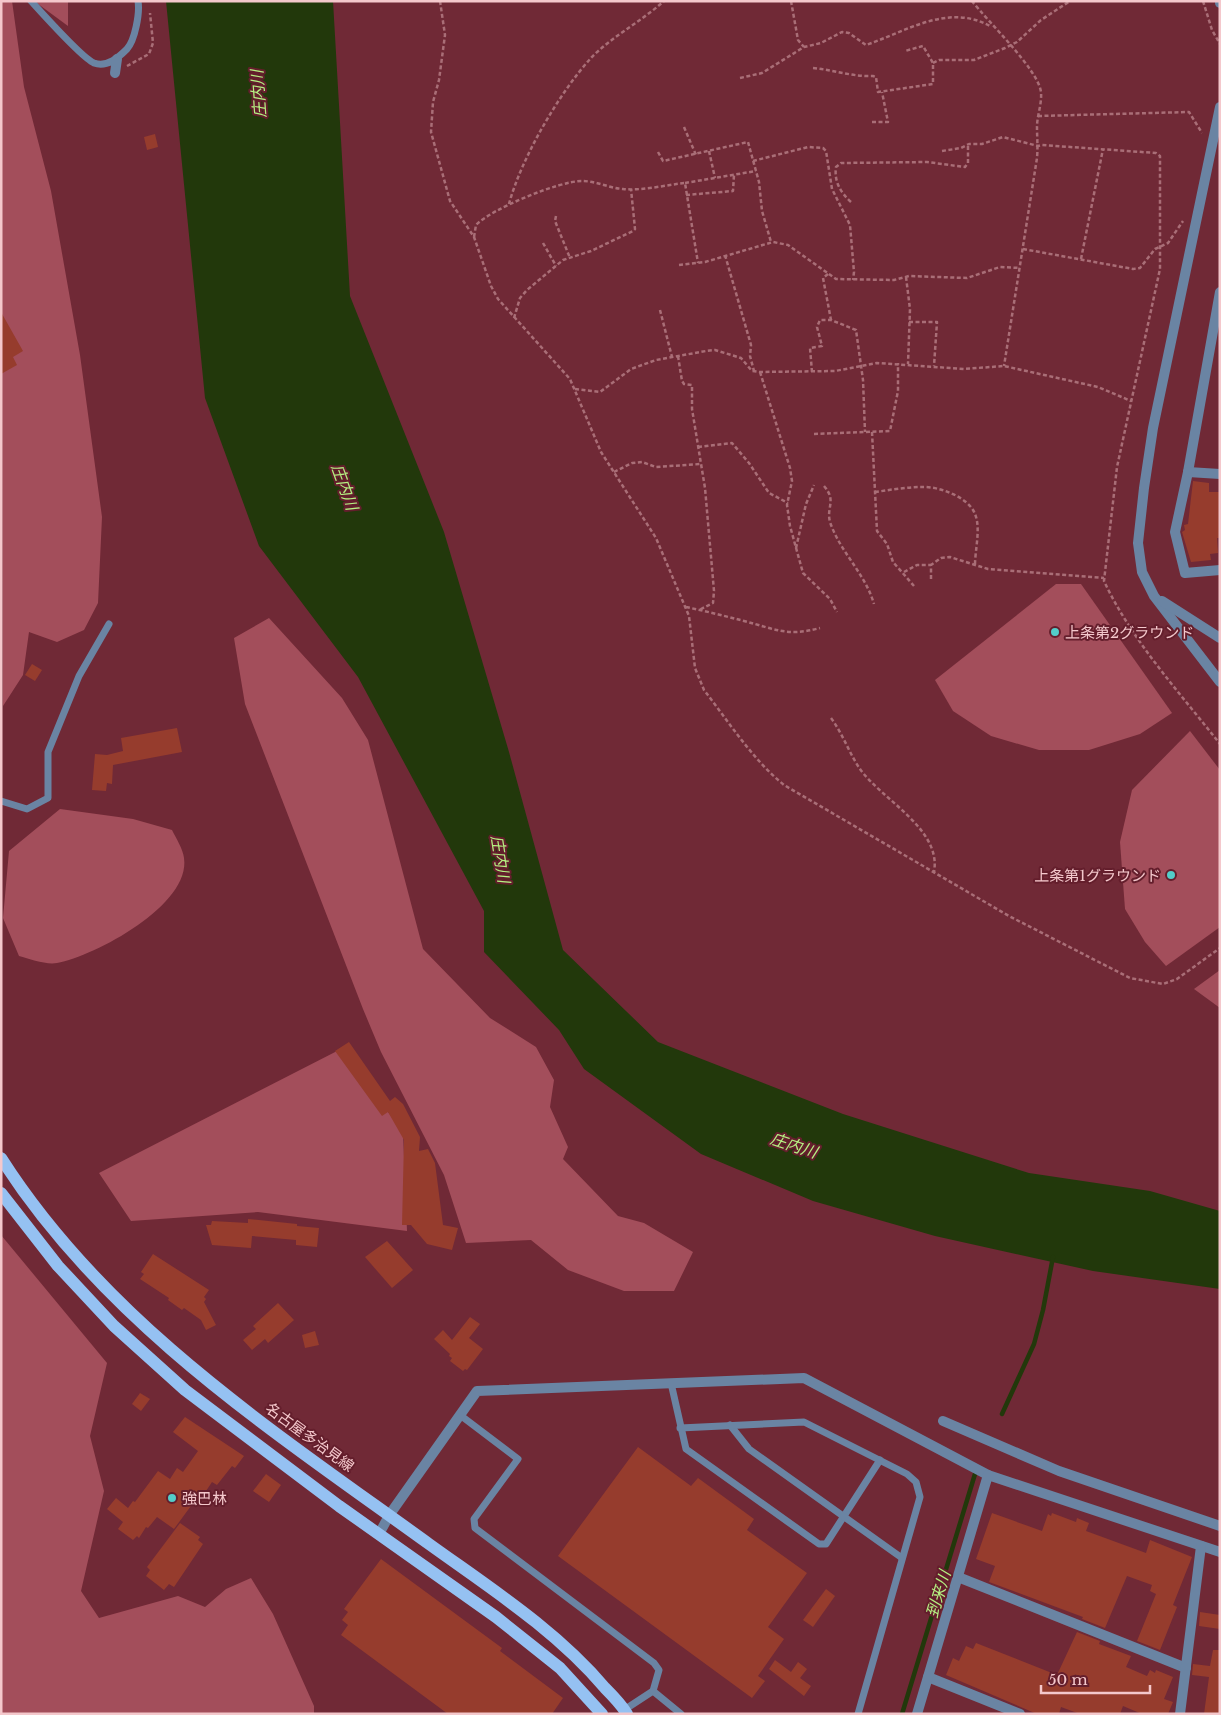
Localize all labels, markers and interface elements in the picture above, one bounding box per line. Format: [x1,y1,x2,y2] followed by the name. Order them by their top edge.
[246,67,270,119] water label: 庄内川
[327,461,363,515] water label: 庄内川
[1065,623,1194,642] place label: 上条第2グラウンド
[1049,626,1061,638] marker: 上条第2グラウンド
[487,834,515,886] water label: 庄内川
[1034,866,1161,885] place label: 上条第1グラウンド
[1165,869,1177,881] marker: 上条第1グラウンド
[768,1128,822,1163] water label: 庄内川
[262,1398,358,1476] street label: 名古屋多治見線
[182,1489,227,1508] place label: 強巴林
[166,1492,178,1504] marker: 強巴林
[921,1566,955,1620] water label: 到来川
[1041,1662,1150,1694] scale bar
[1048,1670,1088,1689] text: 50 m

